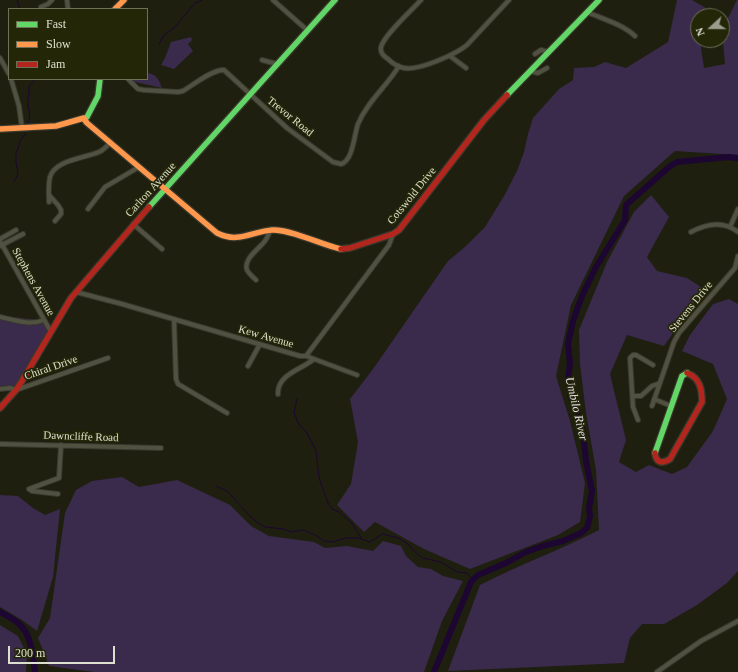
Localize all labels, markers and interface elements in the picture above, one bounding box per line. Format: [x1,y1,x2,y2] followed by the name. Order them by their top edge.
[8,8,148,80] legend
[690,8,730,48] north arrow
[46,17,66,31] text: Fast
[693,26,707,38] text: N
[46,37,71,51] text: Slow
[46,57,65,71] text: Jam
[264,94,316,140] street label: Trevor Road
[123,160,179,220] street label: Carlton Avenue
[385,165,439,227] street label: Cotswold Drive
[9,246,57,318] street label: Stephens Avenue
[666,279,716,335] street label: Stevens Drive
[237,323,295,351] street label: Kew Avenue
[23,353,79,383] street label: Chiral Drive
[562,376,590,442] water label: Umbilo River
[43,429,119,445] street label: Dawncliffe Road
[10,638,117,664] scale bar
[15,646,45,660] text: 200 m

